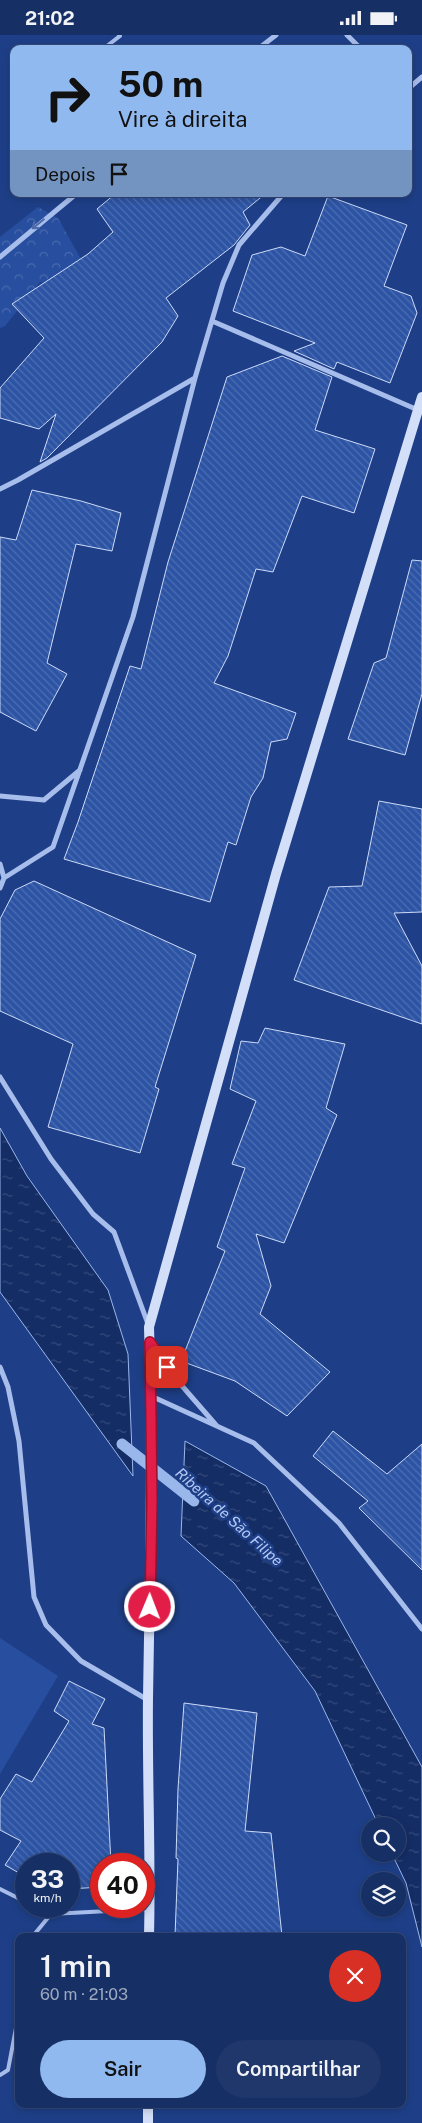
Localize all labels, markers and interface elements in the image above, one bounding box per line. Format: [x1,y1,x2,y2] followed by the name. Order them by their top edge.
[25,7,75,29] text: 21:02
[118,64,203,105] text: 50 m
[35,65,100,130] icon: right
[118,106,248,132] text: Vire à direita
[105,160,133,188] icon: arrive
[35,163,95,185] text: Depois
[32,219,45,230] one-way arrow
[146,1346,188,1388] pin
[153,1353,181,1381] icon: arrive
[172,1464,286,1569] water label: Ribeira de São Filipe
[123,1580,175,1632] position arrow
[361,1817,406,1917] map controls
[361,1817,406,1862] button: search
[90,1853,155,1918] speed limit sign: 40
[31,1864,64,1894] text: 33
[361,1872,406,1917] button: layers
[33,1891,62,1905] text: km/h
[40,1948,111,1984] text: 1 min
[329,1950,381,2002] button: close
[40,1985,128,2004] text: 60 m · 21:03
[40,2040,206,2098] button: Sair
[216,2040,381,2098] button: Compartilhar

